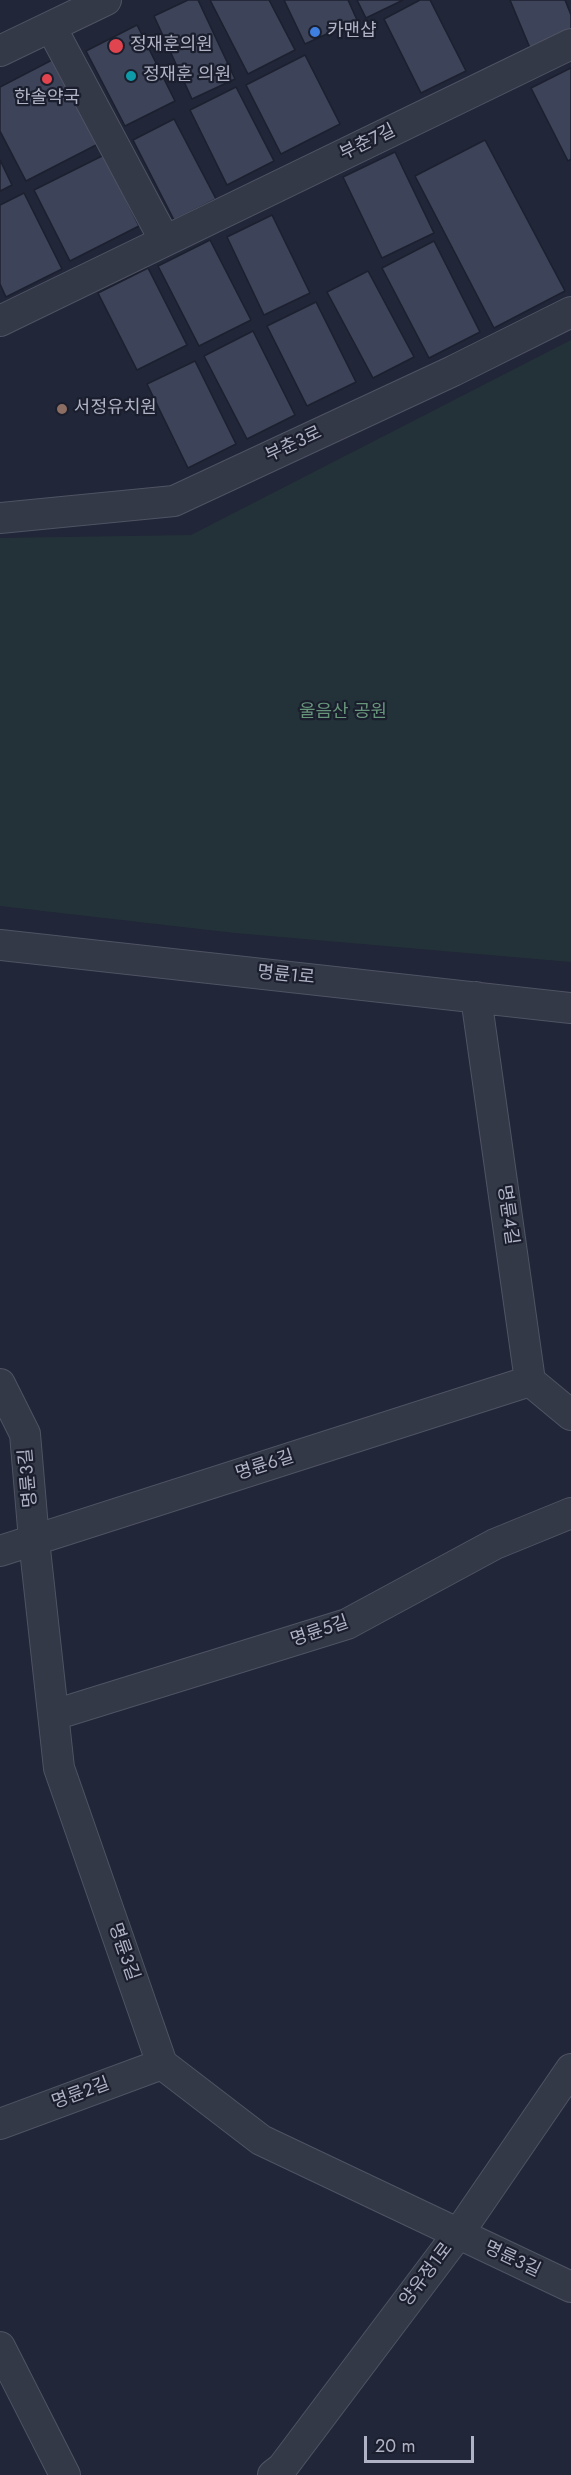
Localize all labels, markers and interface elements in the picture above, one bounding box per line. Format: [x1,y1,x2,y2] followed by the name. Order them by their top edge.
[327,21,377,43] place label: 카맨샵
[308,25,322,39] marker: 카맨샵
[130,35,213,57] place label: 정재훈의원
[107,37,125,55] marker: 정재훈의원
[143,65,231,87] place label: 정재훈 의원
[124,69,138,83] marker: 정재훈 의원
[40,72,54,86] marker: 한솔약국
[14,88,80,110] place label: 한솔약국
[337,120,399,166] street label: 부춘7길
[74,398,157,420] place label: 서정유치원
[55,402,69,416] marker: 서정유치원
[262,423,326,467] street label: 부춘3로
[299,702,387,724] park label: 울음산 공원
[256,962,316,990] street label: 명륜1로
[492,1184,522,1246] street label: 명륜4길
[233,1446,297,1486] street label: 명륜6길
[16,1447,42,1509] street label: 명륜3길
[288,1612,352,1652] street label: 명륜5길
[103,1920,143,1984] street label: 명륜3길
[49,2074,113,2114] street label: 명륜2길
[480,2238,544,2282] street label: 명륜3길
[396,2239,458,2311] street label: 양유정1로
[367,2424,476,2462] scale bar
[375,2433,415,2459] text: 20 m

